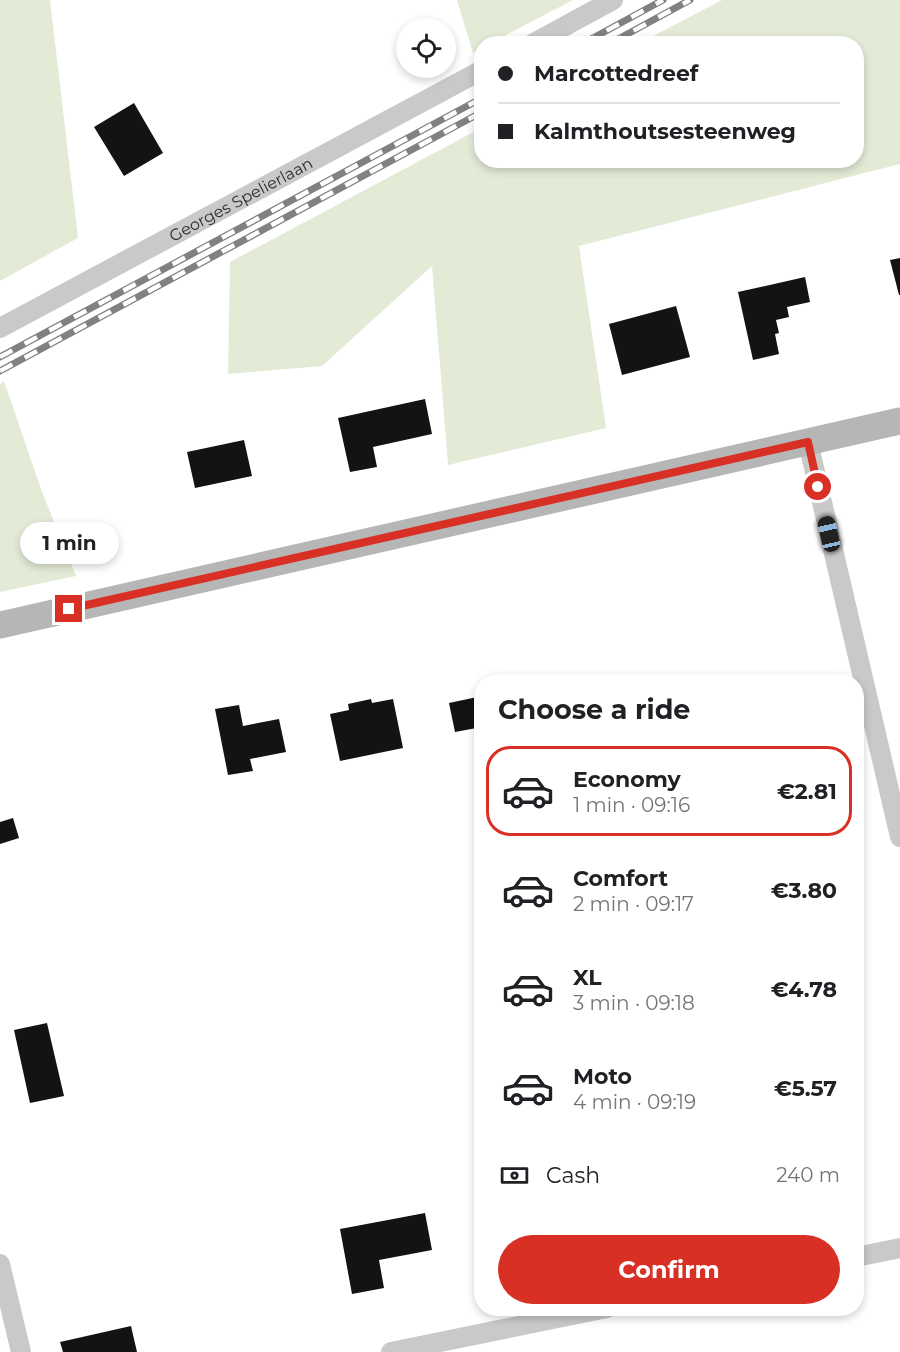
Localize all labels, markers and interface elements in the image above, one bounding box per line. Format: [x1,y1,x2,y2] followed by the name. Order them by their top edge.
[396,18,456,78] map controls
[396,18,456,78] button: locate
[534,60,698,87] text: Marcottedreef
[534,118,796,145] text: Kalmthoutsesteenweg
[166,153,316,246] street label: Georges Spelierlaan
[804,473,831,500] route start
[816,514,842,554] car
[20,522,118,564] callout: 1 min
[42,531,97,555] text: 1 min
[55,595,82,622] route end
[498,693,690,726] text: Choose a ride
[501,764,555,818] icon: car
[573,766,681,793] text: Economy
[777,778,837,805] text: €2.81
[573,793,690,817] text: 1 min · 09:16
[501,863,555,917] icon: car
[573,865,668,892] text: Comfort
[771,877,837,904] text: €3.80
[573,892,694,916] text: 2 min · 09:17
[501,962,555,1016] icon: car
[573,964,602,991] text: XL
[771,976,837,1003] text: €4.78
[573,991,695,1015] text: 3 min · 09:18
[501,1061,555,1115] icon: car
[573,1063,632,1090] text: Moto
[774,1075,837,1102] text: €5.57
[573,1090,696,1114] text: 4 min · 09:19
[498,1159,531,1192] icon: cash
[546,1162,600,1189] text: Cash
[776,1163,840,1187] text: 240 m
[498,1235,840,1304] button: Confirm

